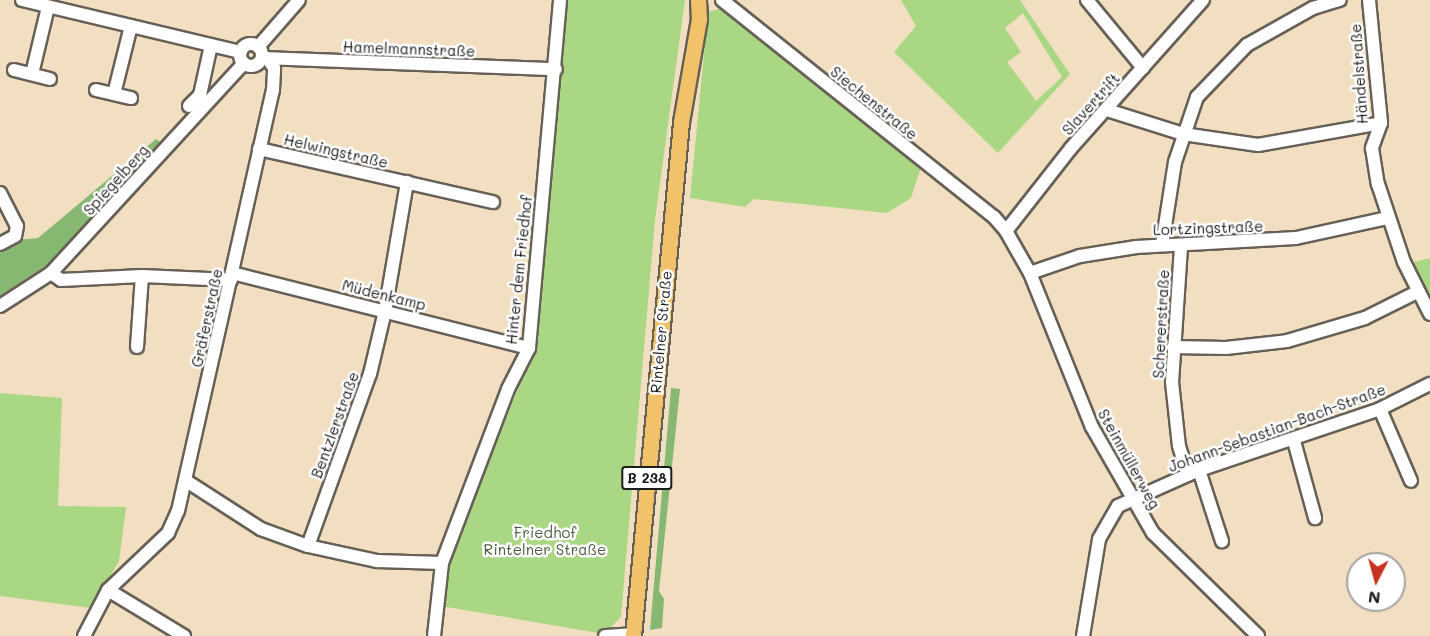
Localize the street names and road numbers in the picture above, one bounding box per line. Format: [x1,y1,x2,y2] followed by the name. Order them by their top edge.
[1347,23,1371,125] street label: Händelstraße
[342,38,476,60] street label: Hamelmannstraße
[827,62,921,144] street label: Siechenstraße
[1058,69,1124,139] street label: Slavertrift
[282,130,390,172] street label: Helwingstraße
[80,141,152,219] street label: Spiegelberg
[502,195,536,345] street label: Hinter dem Friedhof
[1153,217,1263,239] street label: Lortzingstraße
[188,267,226,369] street label: Gräferstraße
[1149,269,1173,379] street label: Schererstraße
[647,270,675,394] street label: Rintelner Straße
[340,276,428,314] street label: Müdenkamp
[307,369,363,481] street label: Bentzlerstraße
[1166,380,1388,476] street label: Johann-Sebastian-Bach-Straße
[1094,406,1164,512] street label: Steinmüllerweg
[620,467,674,489] road number: B 238

